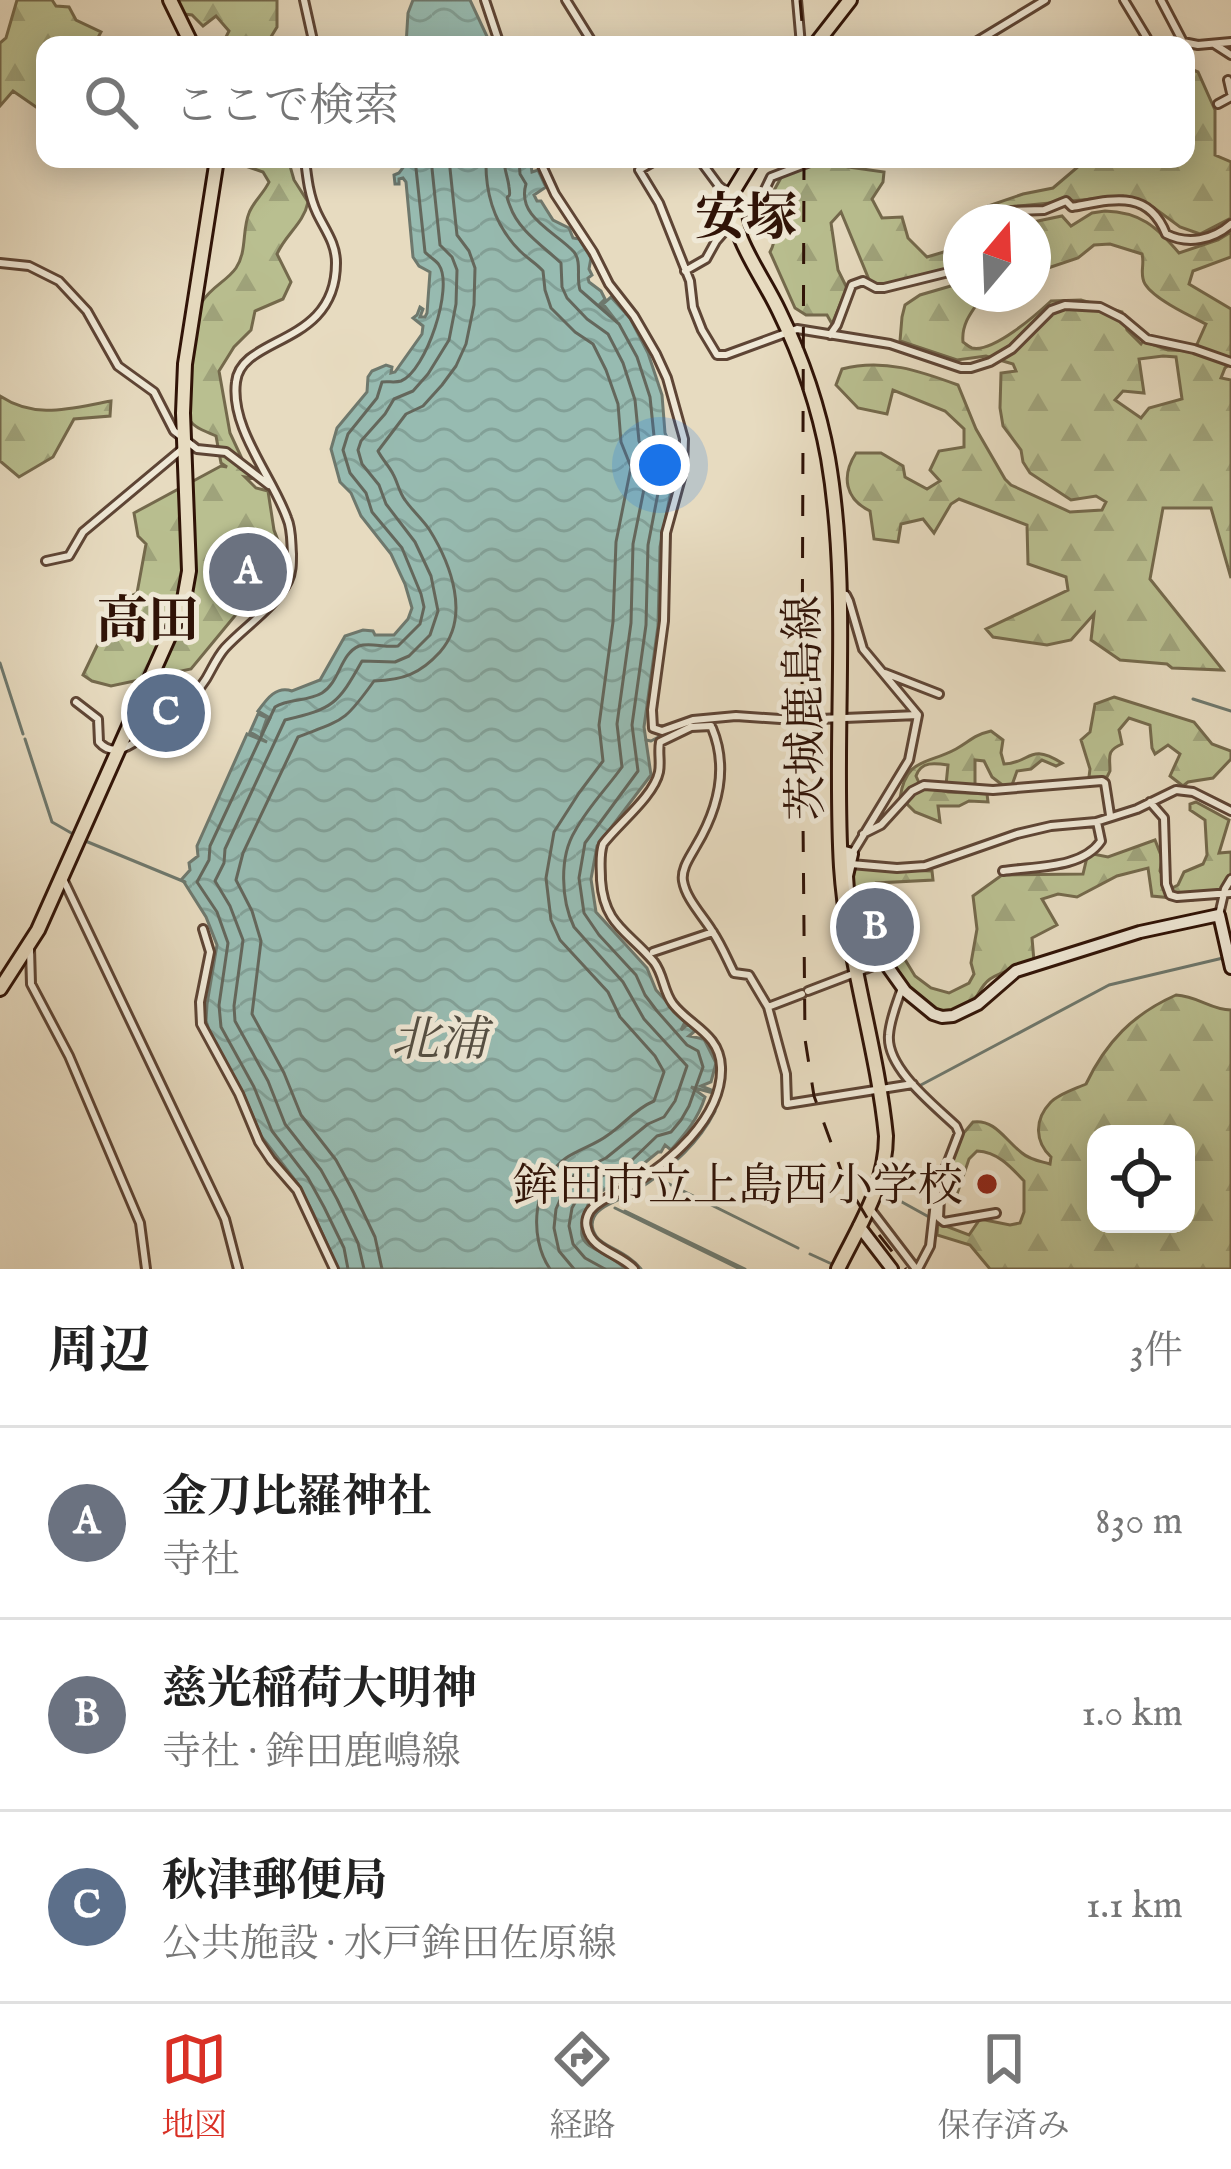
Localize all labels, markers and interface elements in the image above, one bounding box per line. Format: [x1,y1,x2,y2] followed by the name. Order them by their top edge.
[36,36,1195,168] search box
[78,69,144,135] icon: search
[174,79,399,136] text: ここで検索
[695,188,797,253] district label: 安塚
[943,204,1051,312] north arrow
[630,435,690,495] your location
[209,527,287,617] pin: A
[97,591,199,656] district label: 高田
[776,595,837,821] street label: 茨城鹿島線
[127,668,205,758] pin: C
[836,882,914,972] pin: B
[391,1012,494,1072] water label: 北浦
[1087,1125,1195,1233] map controls
[1087,1125,1195,1233] button: locate
[513,1159,963,1216] place label: 鉾田市立上島西小学校
[974,1171,1000,1197] marker: 鉾田市立上島西小学校
[48,1321,150,1386] text: 周辺
[1129,1328,1183,1377] text: 3件
[162,1470,432,1527] text: 金刀比羅神社
[74,1498,100,1547] text: A
[1095,1498,1183,1547] text: 830 m
[162,1537,240,1586] text: 寺社
[162,1662,477,1719] text: 慈光稲荷大明神
[74,1690,100,1739] text: B
[1081,1690,1183,1739] text: 1.0 km
[162,1729,461,1778] text: 寺社 · 鉾田鹿嶋線
[162,1854,387,1911] text: 秋津郵便局
[73,1882,101,1931] text: C
[1086,1882,1183,1931] text: 1.1 km
[162,1921,617,1970] text: 公共施設 · 水戸鉾田佐原線
[161,2026,227,2148] tab: 地図
[549,2026,615,2148] tab: 経路
[938,2026,1070,2148] tab: 保存済み

